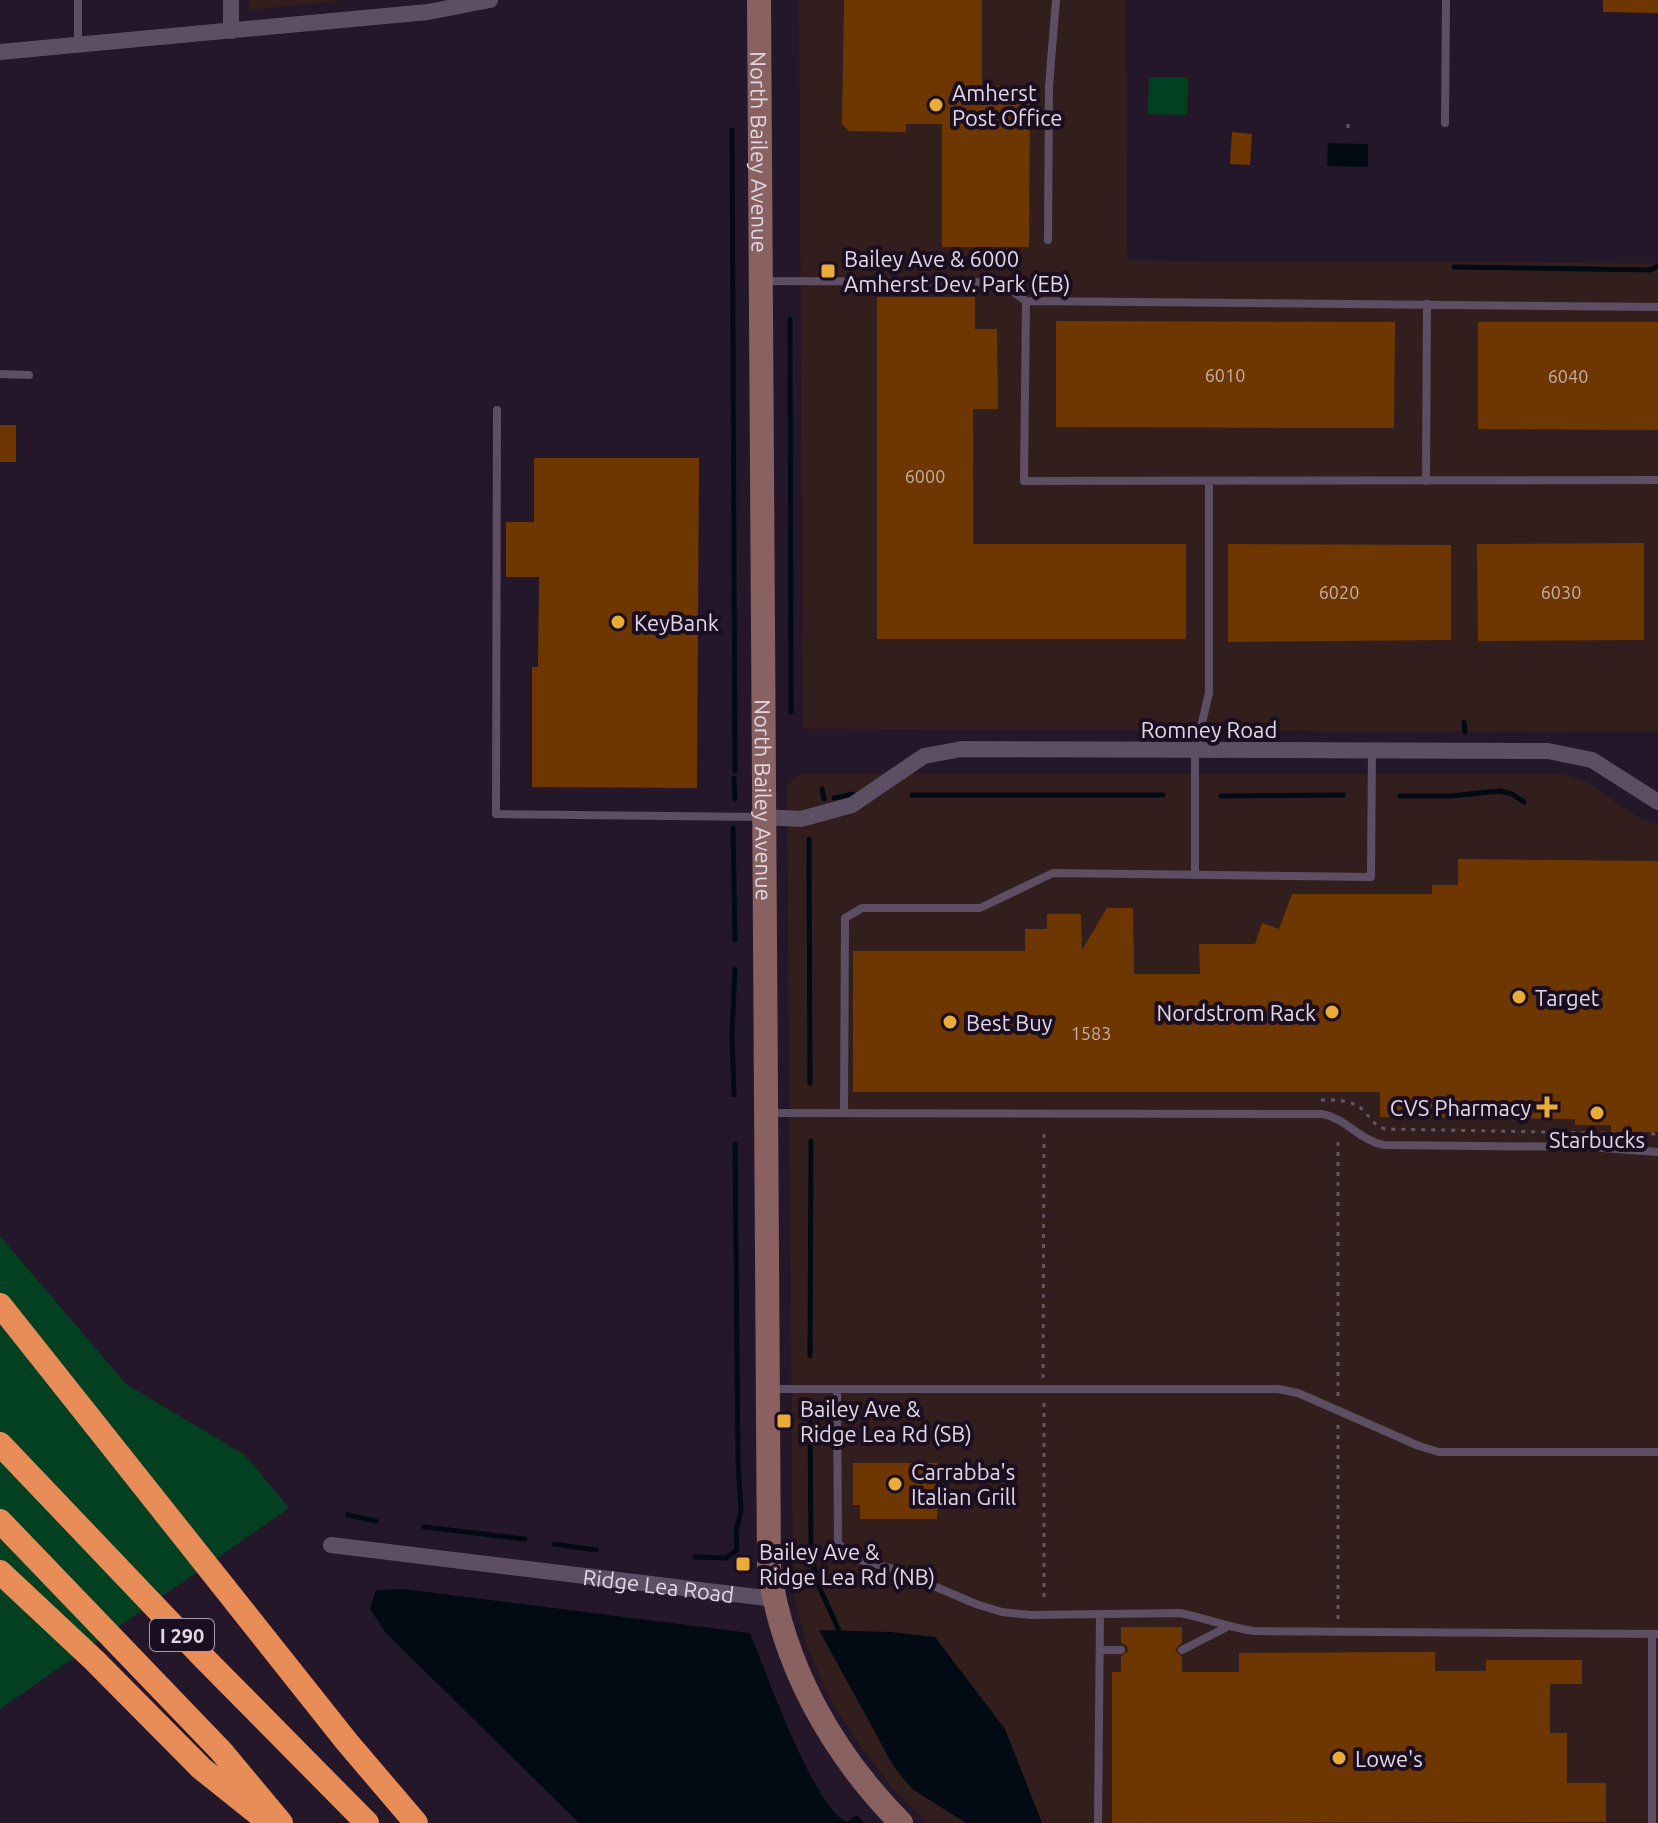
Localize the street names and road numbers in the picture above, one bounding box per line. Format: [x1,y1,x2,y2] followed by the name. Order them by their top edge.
[747,51,773,253] street label: North Bailey Avenue
[751,699,777,901] street label: North Bailey Avenue
[1141,717,1277,742] street label: Romney Road
[581,1563,736,1607] street label: Ridge Lea Road
[150,1619,214,1651] road number: I 290

